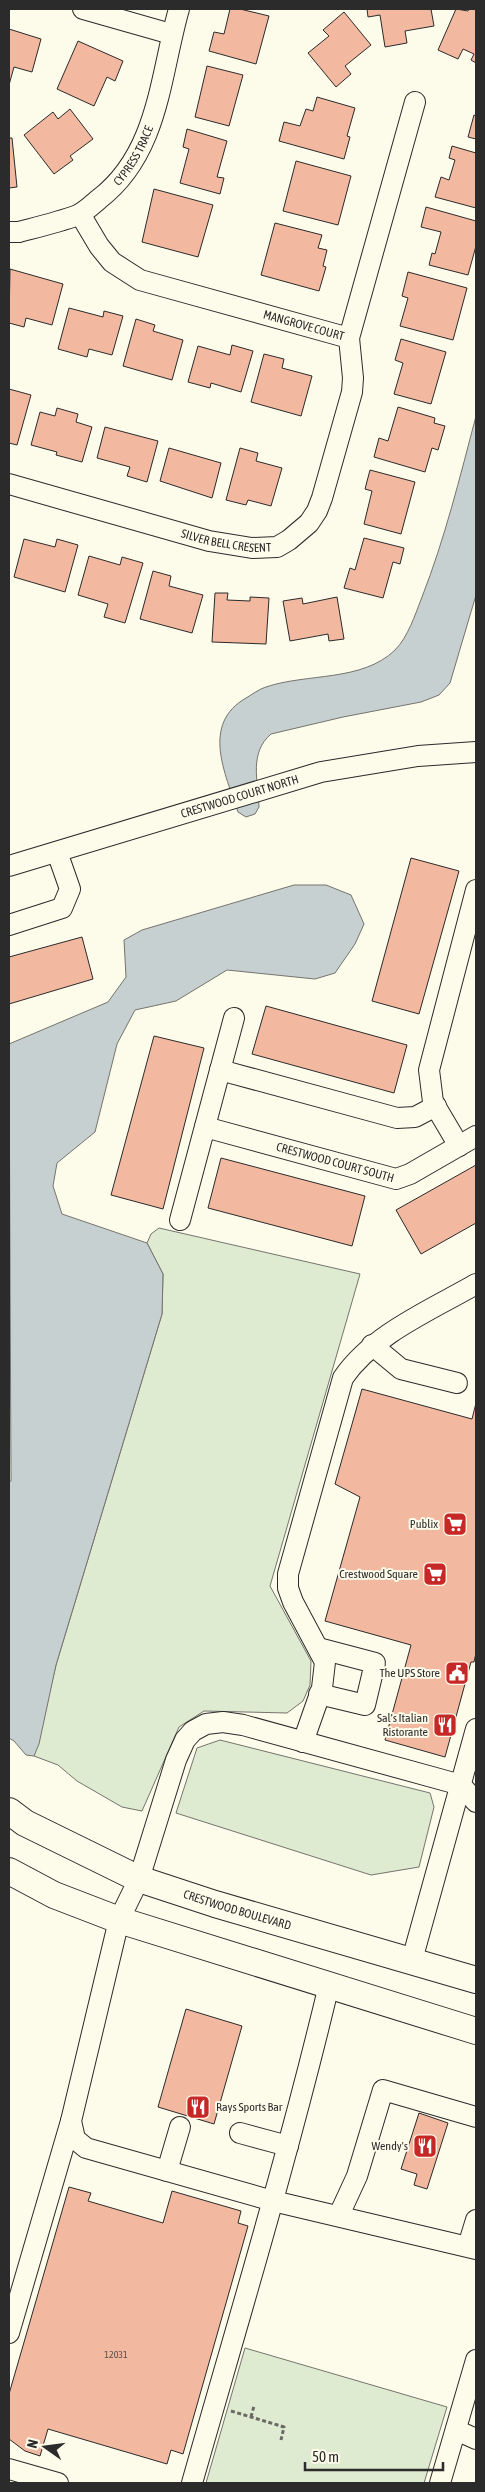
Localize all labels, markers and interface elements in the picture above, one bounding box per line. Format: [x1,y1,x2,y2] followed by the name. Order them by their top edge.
[110,124,156,189] street label: CYPRESS TRACE
[262,308,346,344] street label: MANGROVE COURT
[179,526,272,555] street label: SILVER BELL CRESENT
[179,772,300,821] street label: CRESTWOOD COURT NORTH
[275,1140,396,1185] street label: CRESTWOOD COURT SOUTH
[442,1511,468,1537] supermarket icon: Publix
[410,1517,438,1531] place label: Publix
[422,1561,448,1587] supermarket icon: Crestwood Square
[339,1567,418,1581] place label: Crestwood Square
[444,1660,470,1686] public building icon: The UPS Store
[379,1666,440,1680] place label: The UPS Store
[377,1711,428,1739] place label: Sal's Italian Ristorante
[432,1712,458,1738] restaurant icon: Sal's Italian Ristorante
[182,1887,293,1933] street label: CRESTWOOD BOULEVARD
[185,2094,211,2120] restaurant icon: Rays Sports Bar
[216,2100,283,2114] place label: Rays Sports Bar
[412,2133,438,2159] restaurant icon: Wendy's
[372,2139,408,2153] place label: Wendy's
[104,2349,128,2360] house number: 12031
[20,2422,70,2472] north arrow
[24,2438,41,2450] text: N
[305,2440,442,2472] scale bar
[312,2448,339,2465] text: 50 m

